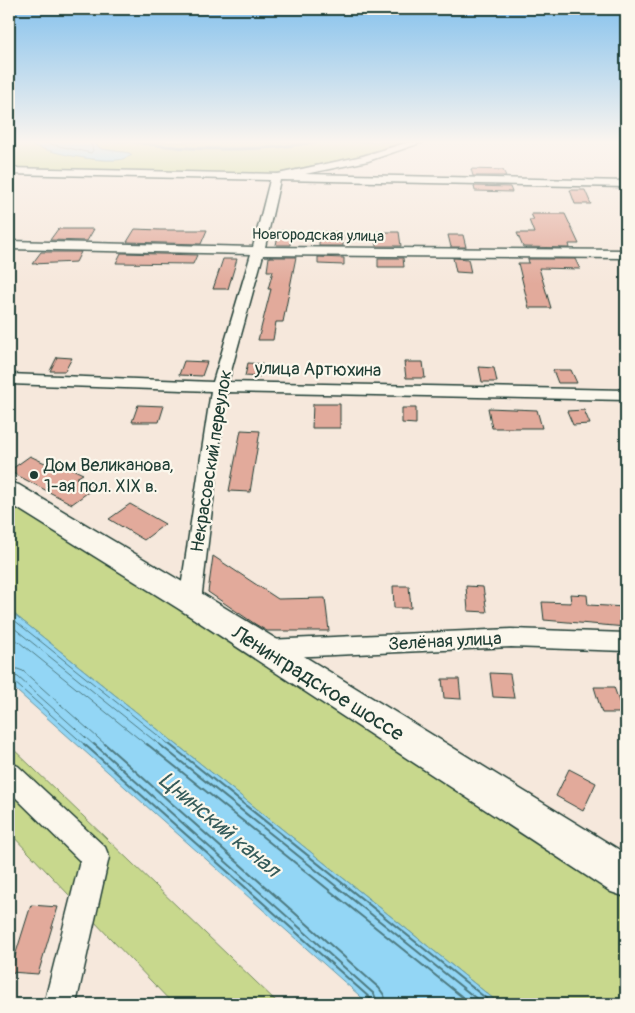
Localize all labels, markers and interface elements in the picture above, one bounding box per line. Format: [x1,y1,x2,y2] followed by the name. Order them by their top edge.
[252,225,384,246] street label: Новгородская улица
[254,357,381,382] street label: улица Артюхина
[186,368,237,554] street label: Некрасовский переулок
[43,454,174,498] place label: Дом Великанова, 1-ая пол. XIX в.
[28,469,40,481] marker: Дом Великанова, 1-ая пол. XIX в.
[226,619,409,748] street label: Ленинградское шоссе
[388,627,502,656] street label: Зелёная улица
[153,766,287,885] water label: Цнинский канал

